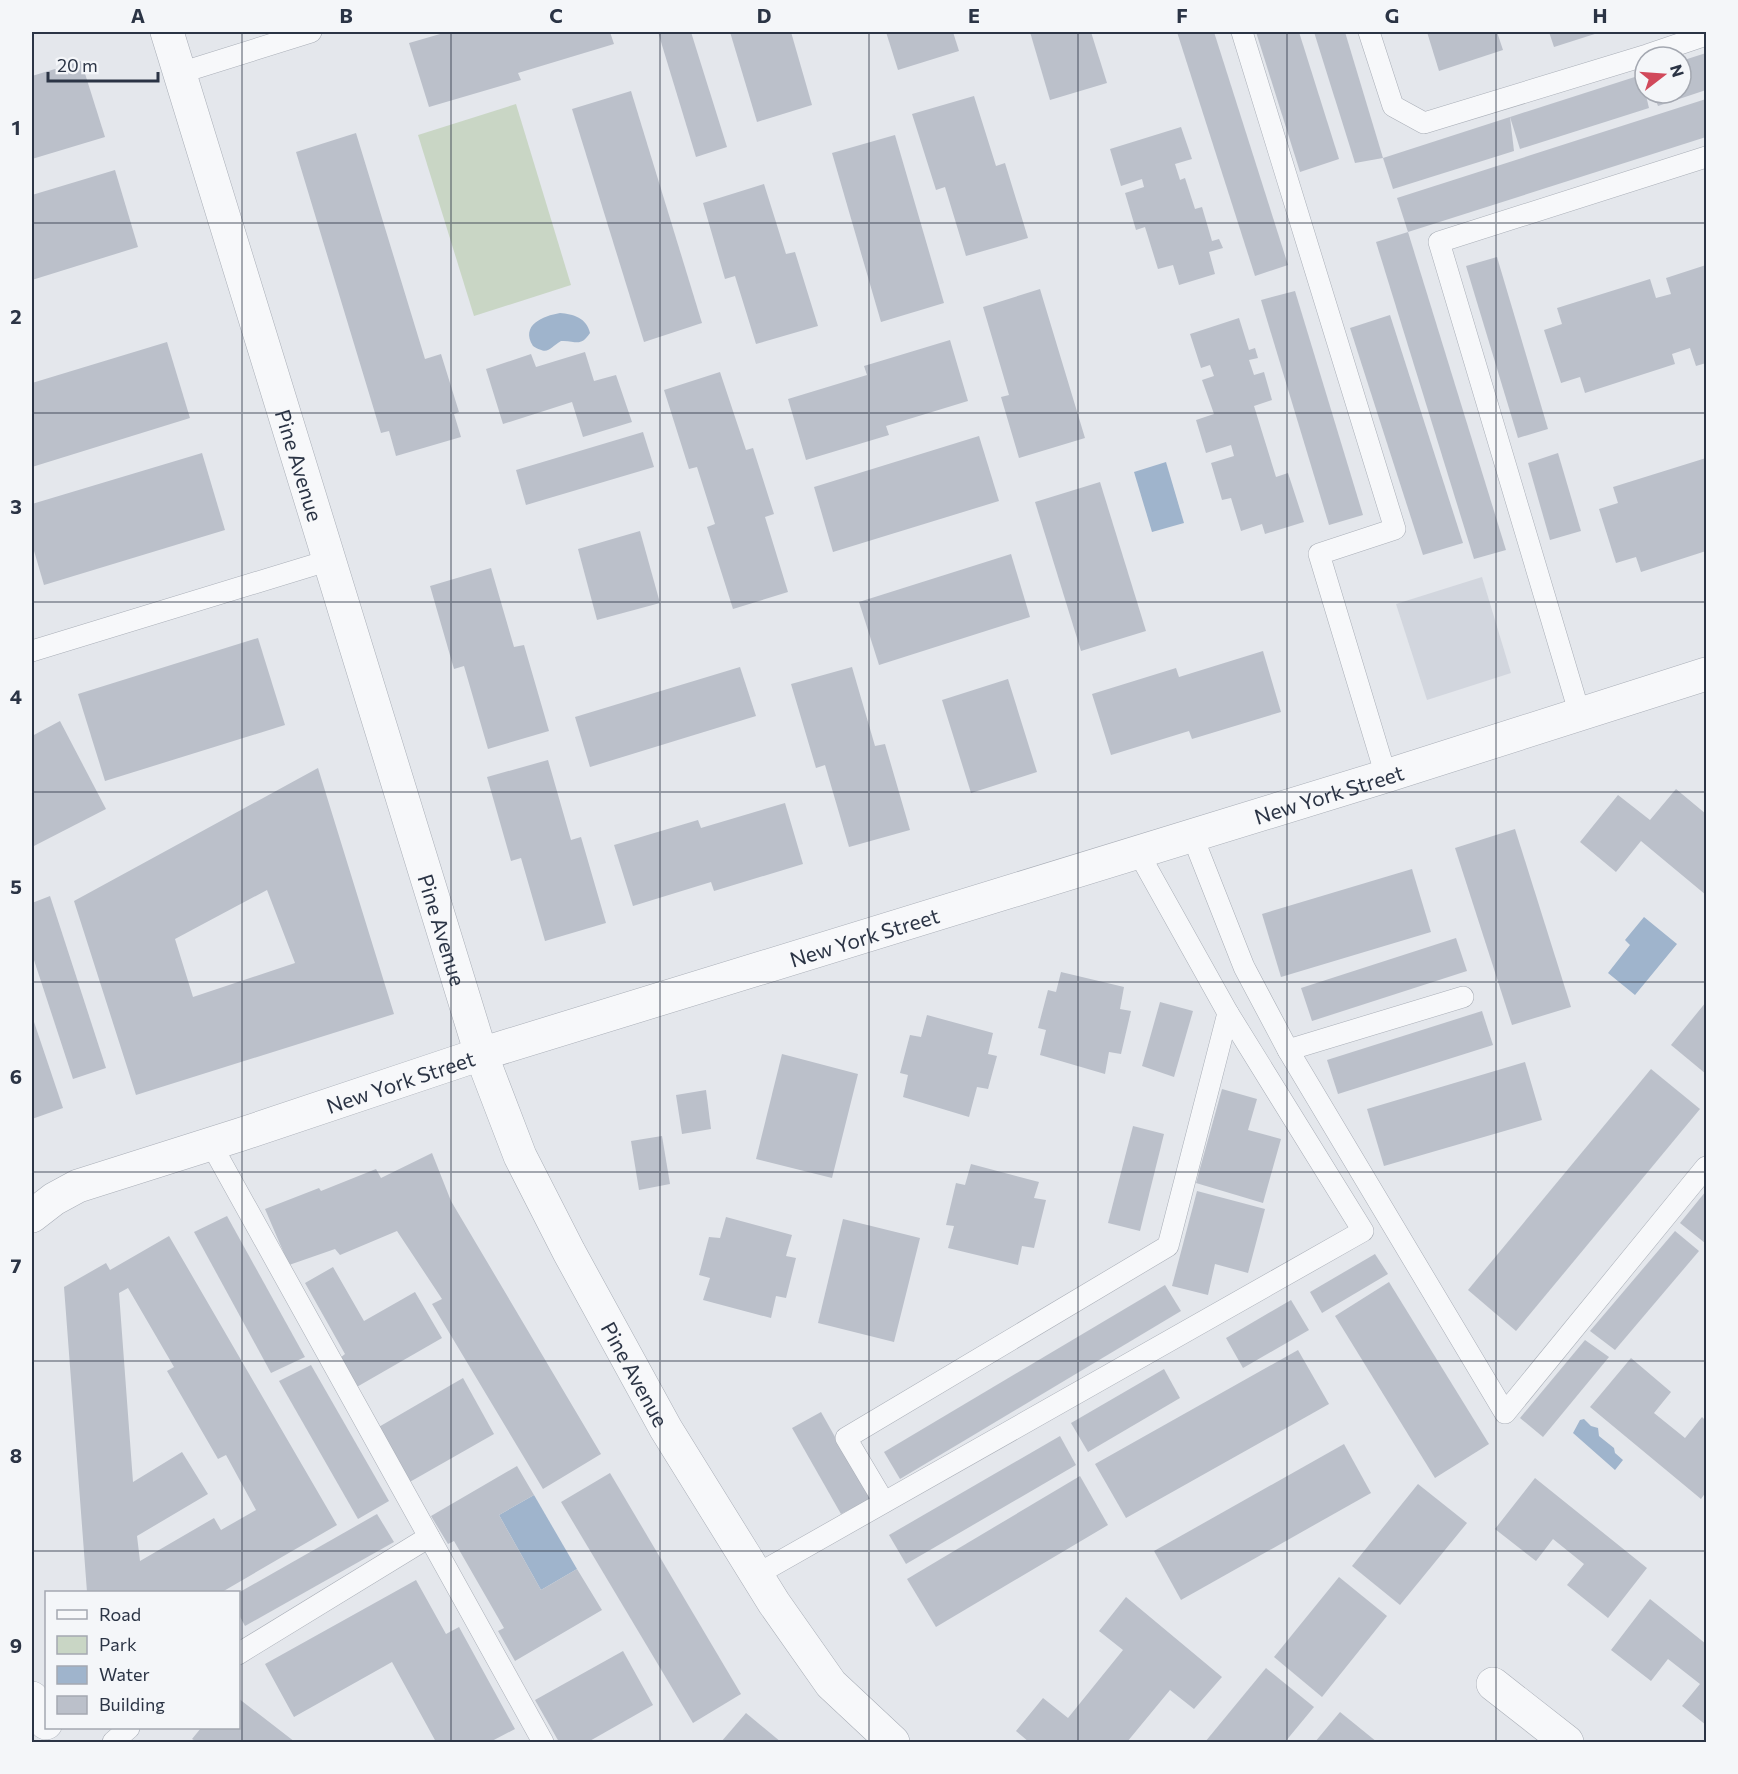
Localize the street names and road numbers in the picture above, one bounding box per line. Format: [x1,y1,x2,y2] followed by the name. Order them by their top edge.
[271,406,329,524] street label: Pine Avenue
[1251,759,1407,828] street label: New York Street
[414,871,472,989] street label: Pine Avenue
[786,902,942,971] street label: New York Street
[323,1045,478,1117] street label: New York Street
[597,1317,675,1431] street label: Pine Avenue

